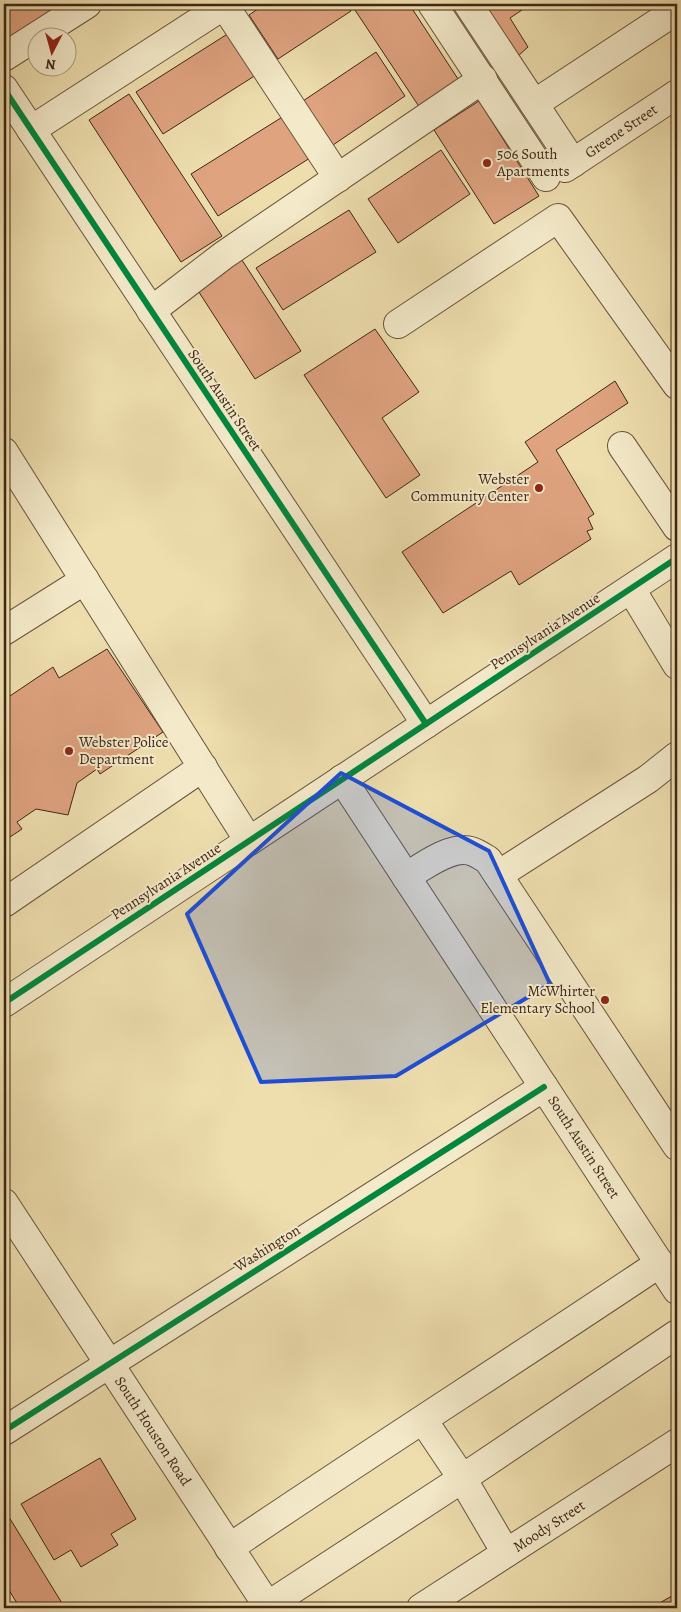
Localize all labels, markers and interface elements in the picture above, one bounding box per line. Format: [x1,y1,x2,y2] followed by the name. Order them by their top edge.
[28,28,78,78] north arrow
[45,54,57,74] text: N
[581,99,661,163] street label: Greene Street
[496,144,569,181] place label: 506 South Apartments
[481,157,493,169] marker: 506 South Apartments
[183,345,267,455] street label: South Austin Street
[411,469,529,506] place label: Webster Community Center
[533,482,545,494] marker: Webster Community Center
[486,588,604,674] street label: Pennsylvania Avenue
[78,732,169,769] place label: Webster Police Department
[63,745,75,757] marker: Webster Police Department
[107,838,225,924] street label: Pennsylvania Avenue
[480,981,595,1018] place label: McWhirter Elementary School
[599,994,611,1006] marker: McWhirter Elementary School
[543,1092,625,1202] street label: South Austin Street
[229,1220,304,1277] street label: Washington
[110,1372,196,1490] street label: South Houston Road
[509,1495,589,1557] street label: Moody Street

